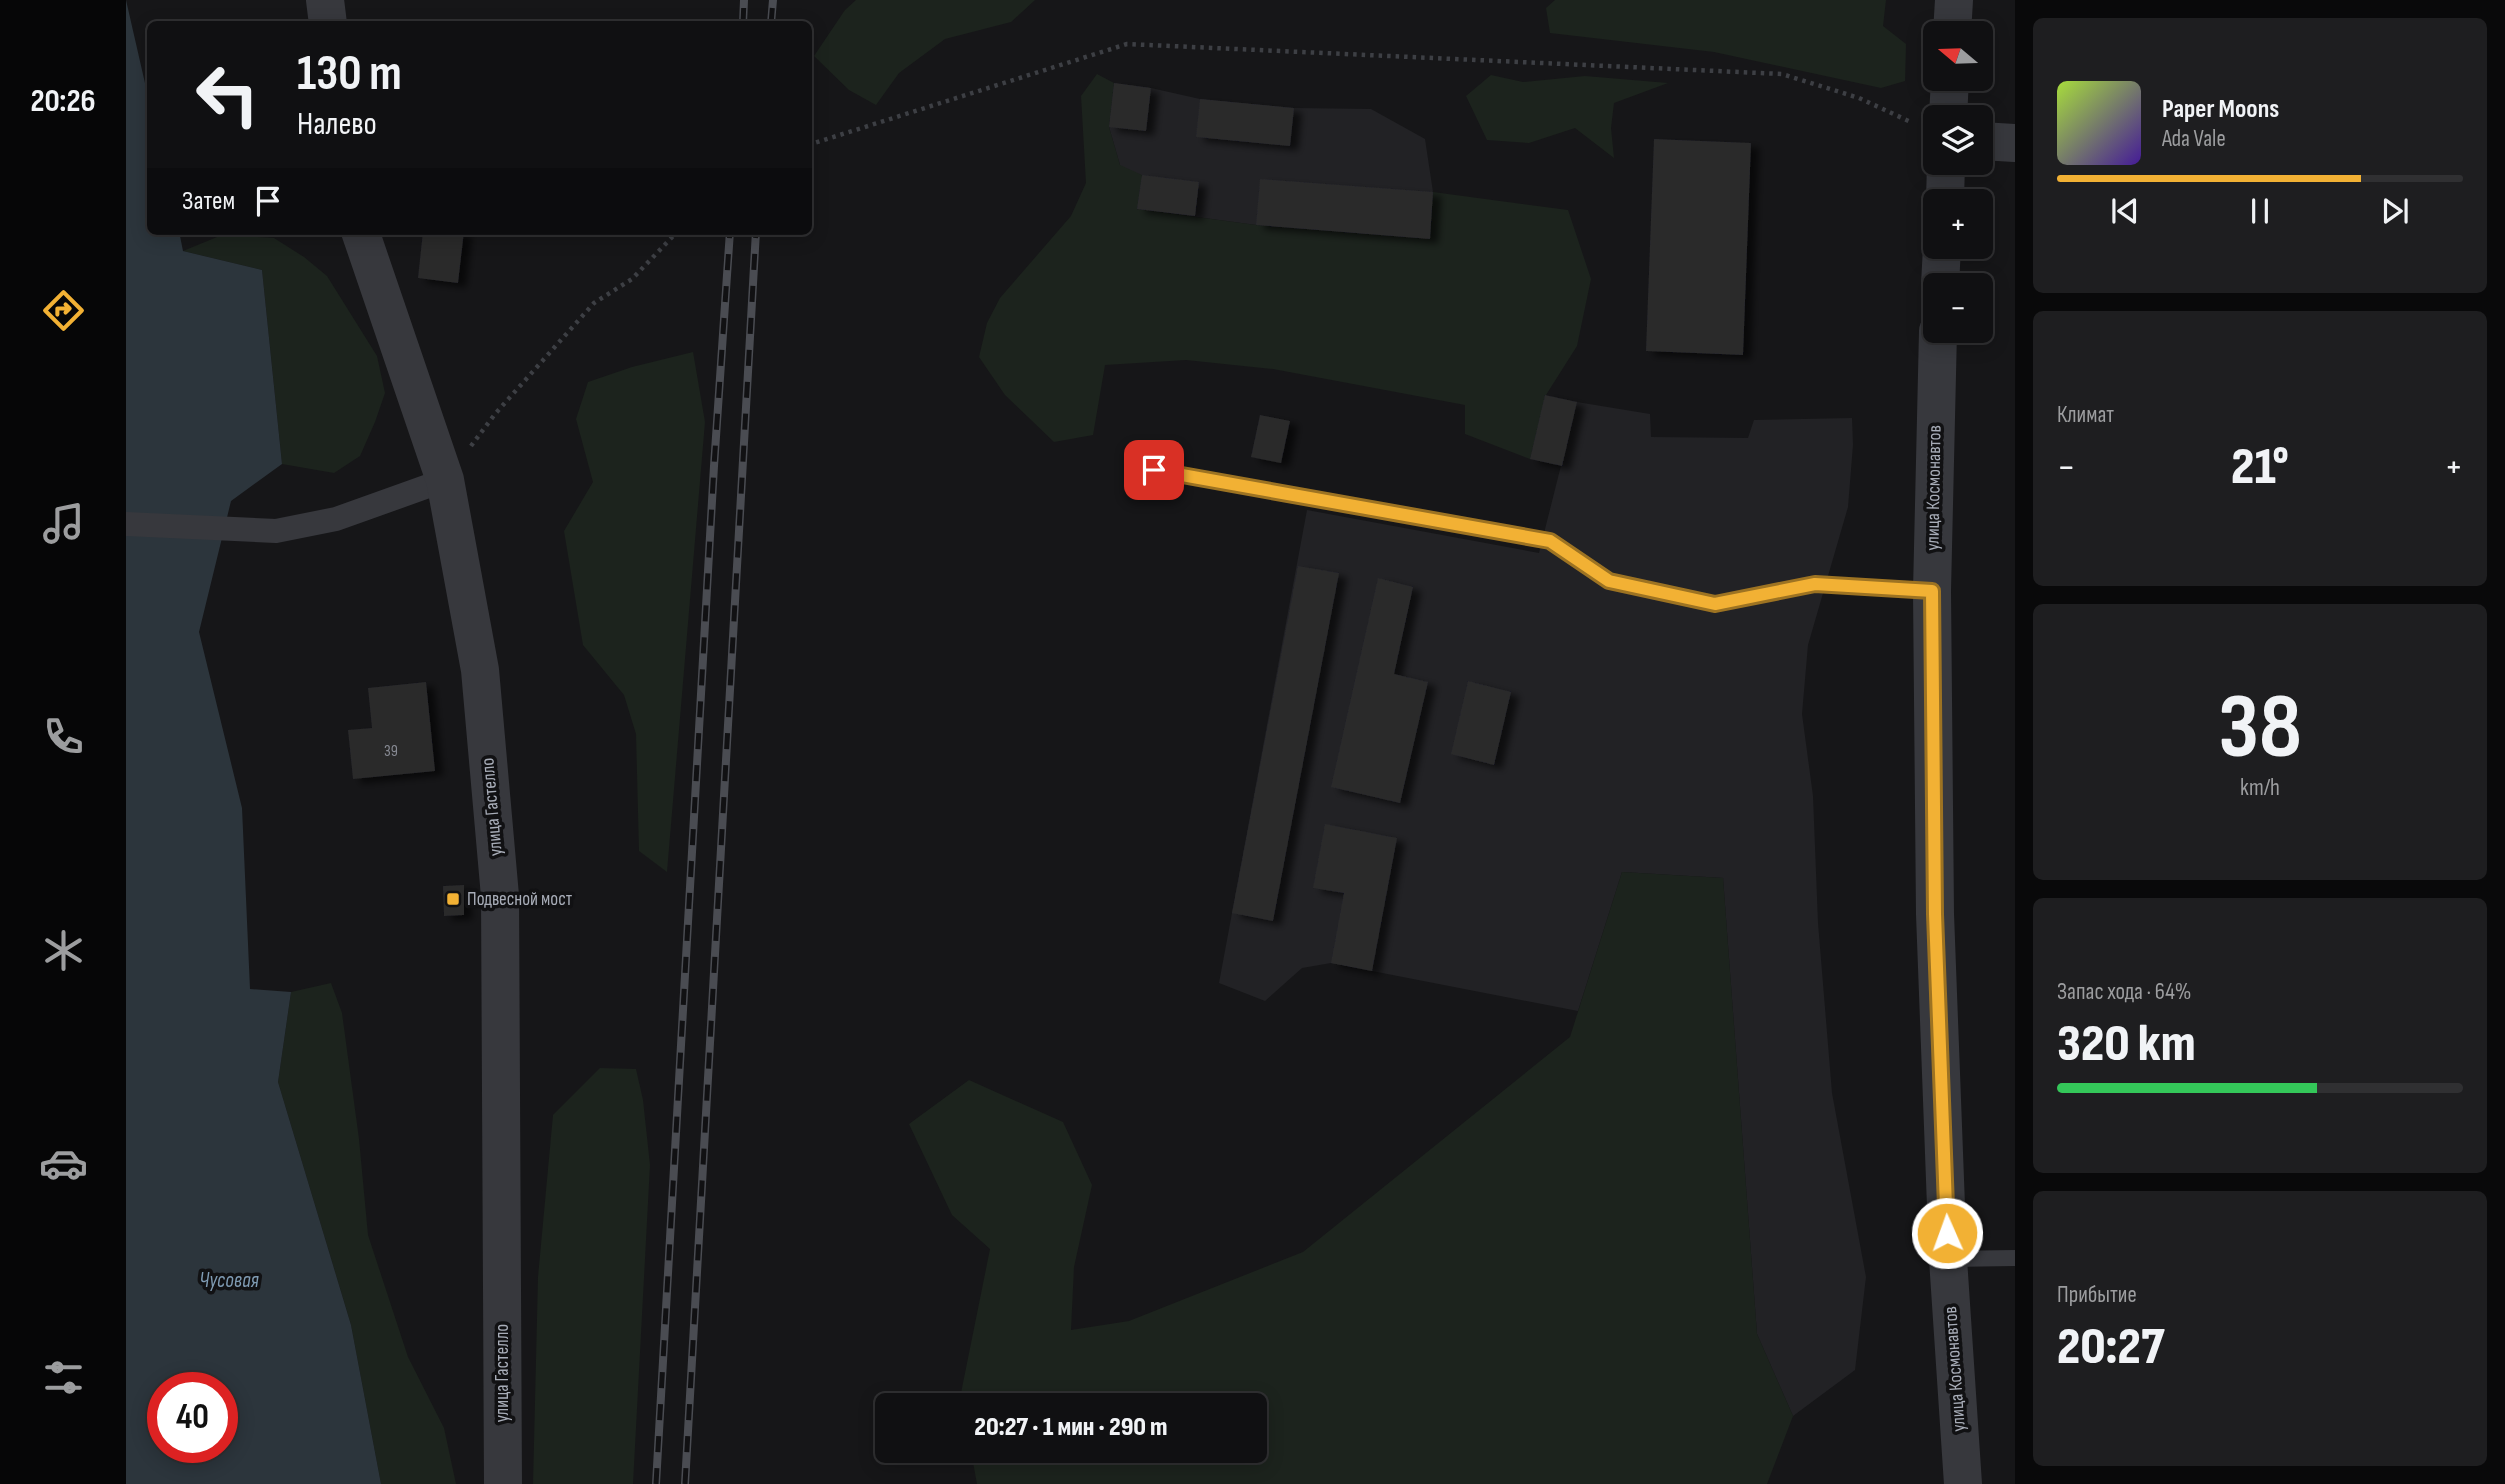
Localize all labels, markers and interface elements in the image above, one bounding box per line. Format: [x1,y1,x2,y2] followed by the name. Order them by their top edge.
[1923,21,1993,91] north arrow
[1923,21,1993,343] map controls
[297,45,402,104] text: 130 m
[182,49,273,140] icon: left
[30,82,96,121] text: 20:26
[2162,94,2279,125] text: Paper Moons
[297,105,377,144] text: Налево
[1923,105,1993,175] button: layers
[2162,125,2226,153] text: Ada Vale
[249,182,287,220] icon: arrive
[182,186,235,217] text: Затем
[1923,189,1993,259] button: +
[2106,192,2144,230] icon: previous
[2241,192,2279,230] icon: pause
[2376,192,2414,230] icon: next
[1923,273,1993,343] button: −
[39,286,88,335] icon: directions
[2057,401,2114,429] text: Климат
[1921,425,1947,551] street label: улица Космонавтов
[2231,436,2289,499] text: 21°
[1124,440,1184,500] pin
[2057,445,2076,490] text: −
[2444,445,2463,490] text: +
[1135,451,1173,489] icon: arrive
[39,499,88,548] icon: music
[2218,674,2302,783] text: 38
[39,712,88,761] icon: phone
[384,742,398,761] house number: 39
[476,757,508,857] street label: улица Гастелло
[2240,774,2280,802] text: km/h
[467,888,573,911] place label: Подвесной мост
[445,891,461,907] marker: Подвесной мост
[39,926,88,975] icon: climate
[2057,978,2192,1006] text: Запас хода · 64%
[2057,1013,2196,1076] text: 320 km
[39,1139,88,1188] icon: car
[1910,1196,1984,1270] position arrow
[199,1268,259,1293] water label: Чусовая
[2057,1281,2137,1309] text: Прибытие
[1939,1306,1971,1432] street label: улица Космонавтов
[2057,1316,2164,1379] text: 20:27
[491,1324,514,1422] street label: улица Гастелло
[39,1353,88,1402] icon: filters
[147,1372,238,1463] speed limit sign: 40
[974,1412,1168,1443] text: 20:27 · 1 мин · 290 m

